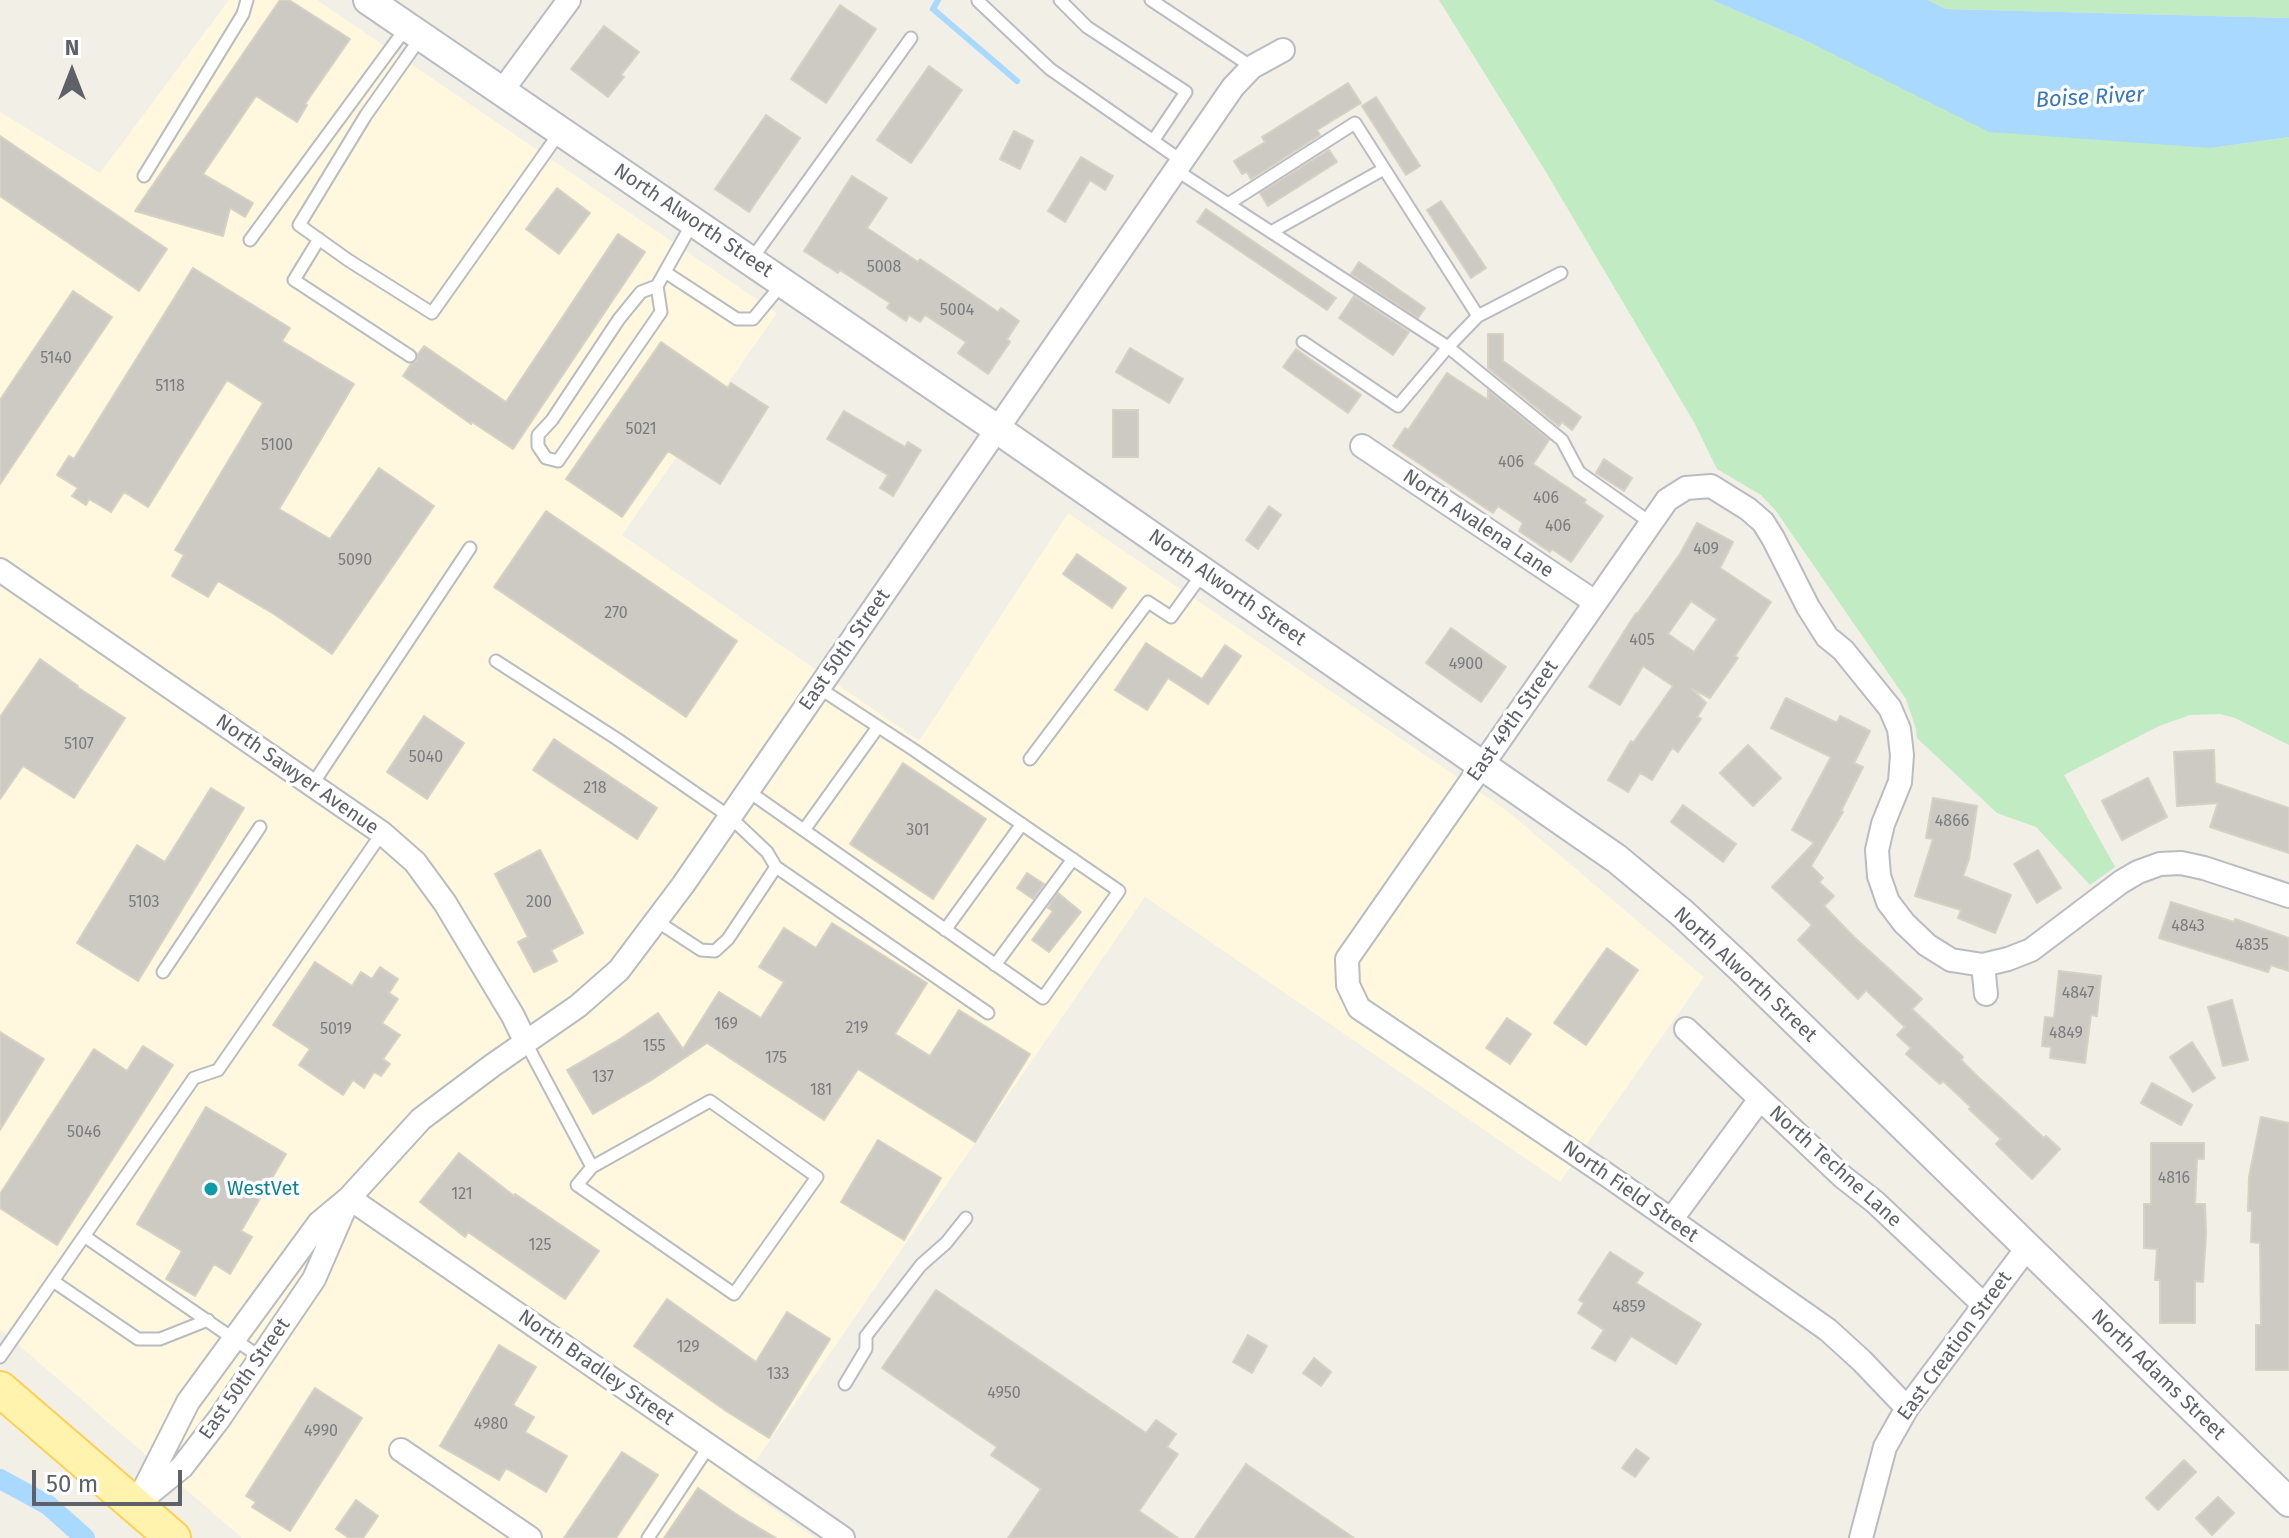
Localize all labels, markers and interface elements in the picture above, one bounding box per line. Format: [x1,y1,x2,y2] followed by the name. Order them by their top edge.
[32,32,112,112] north arrow
[65,34,79,61] text: N
[2035,82,2145,114] water label: Boise River
[609,159,777,283] street label: North Alworth Street
[867,258,901,278] house number: 5008
[940,301,974,321] house number: 5004
[40,349,72,369] house number: 5140
[155,377,185,397] house number: 5118
[625,420,657,440] house number: 5021
[261,436,293,456] house number: 5100
[1498,453,1524,473] house number: 406
[1398,465,1558,583] street label: North Avalena Lane
[1533,489,1559,509] house number: 406
[1545,517,1571,537] house number: 406
[1144,525,1310,651] street label: North Alworth Street
[1693,540,1719,560] house number: 409
[338,551,372,571] house number: 5090
[794,585,896,715] street label: East 50th Street
[604,604,628,624] house number: 270
[1629,631,1655,651] house number: 405
[1449,655,1483,675] house number: 4900
[1462,656,1564,786] street label: East 49th Street
[211,710,383,840] street label: North Sawyer Avenue
[64,735,94,755] house number: 5107
[409,748,443,768] house number: 5040
[583,779,607,799] house number: 218
[1935,812,1969,832] house number: 4866
[906,821,930,841] house number: 301
[129,893,159,913] house number: 5103
[526,893,552,913] house number: 200
[1668,903,1822,1047] street label: North Alworth Street
[2171,917,2205,937] house number: 4843
[2235,936,2269,956] house number: 4835
[2062,984,2094,1004] house number: 4847
[714,1015,738,1035] house number: 169
[846,1019,868,1039] house number: 219
[320,1020,352,1040] house number: 5019
[2049,1024,2083,1044] house number: 4849
[643,1037,665,1057] house number: 155
[765,1049,787,1069] house number: 175
[592,1068,614,1088] house number: 137
[810,1081,832,1101] house number: 181
[1764,1101,1906,1233] street label: North Techne Lane
[67,1123,101,1143] house number: 5046
[1557,1136,1703,1248] street label: North Field Street
[2158,1169,2190,1189] house number: 4816
[227,1177,300,1201] place label: WestVet
[202,1180,220,1198] marker: WestVet
[451,1185,473,1205] house number: 121
[529,1236,551,1256] house number: 125
[1893,1267,2017,1425] street label: East Creation Street
[1612,1298,1646,1318] house number: 4859
[513,1305,679,1431] street label: North Bradley Street
[2086,1305,2230,1445] street label: North Adams Street
[194,1314,296,1444] street label: East 50th Street
[676,1338,700,1358] house number: 129
[767,1365,789,1385] house number: 133
[987,1384,1021,1404] house number: 4950
[474,1415,508,1435] house number: 4980
[304,1422,338,1442] house number: 4990
[36,1454,186,1504] scale bar
[46,1470,98,1498] text: 50 m

